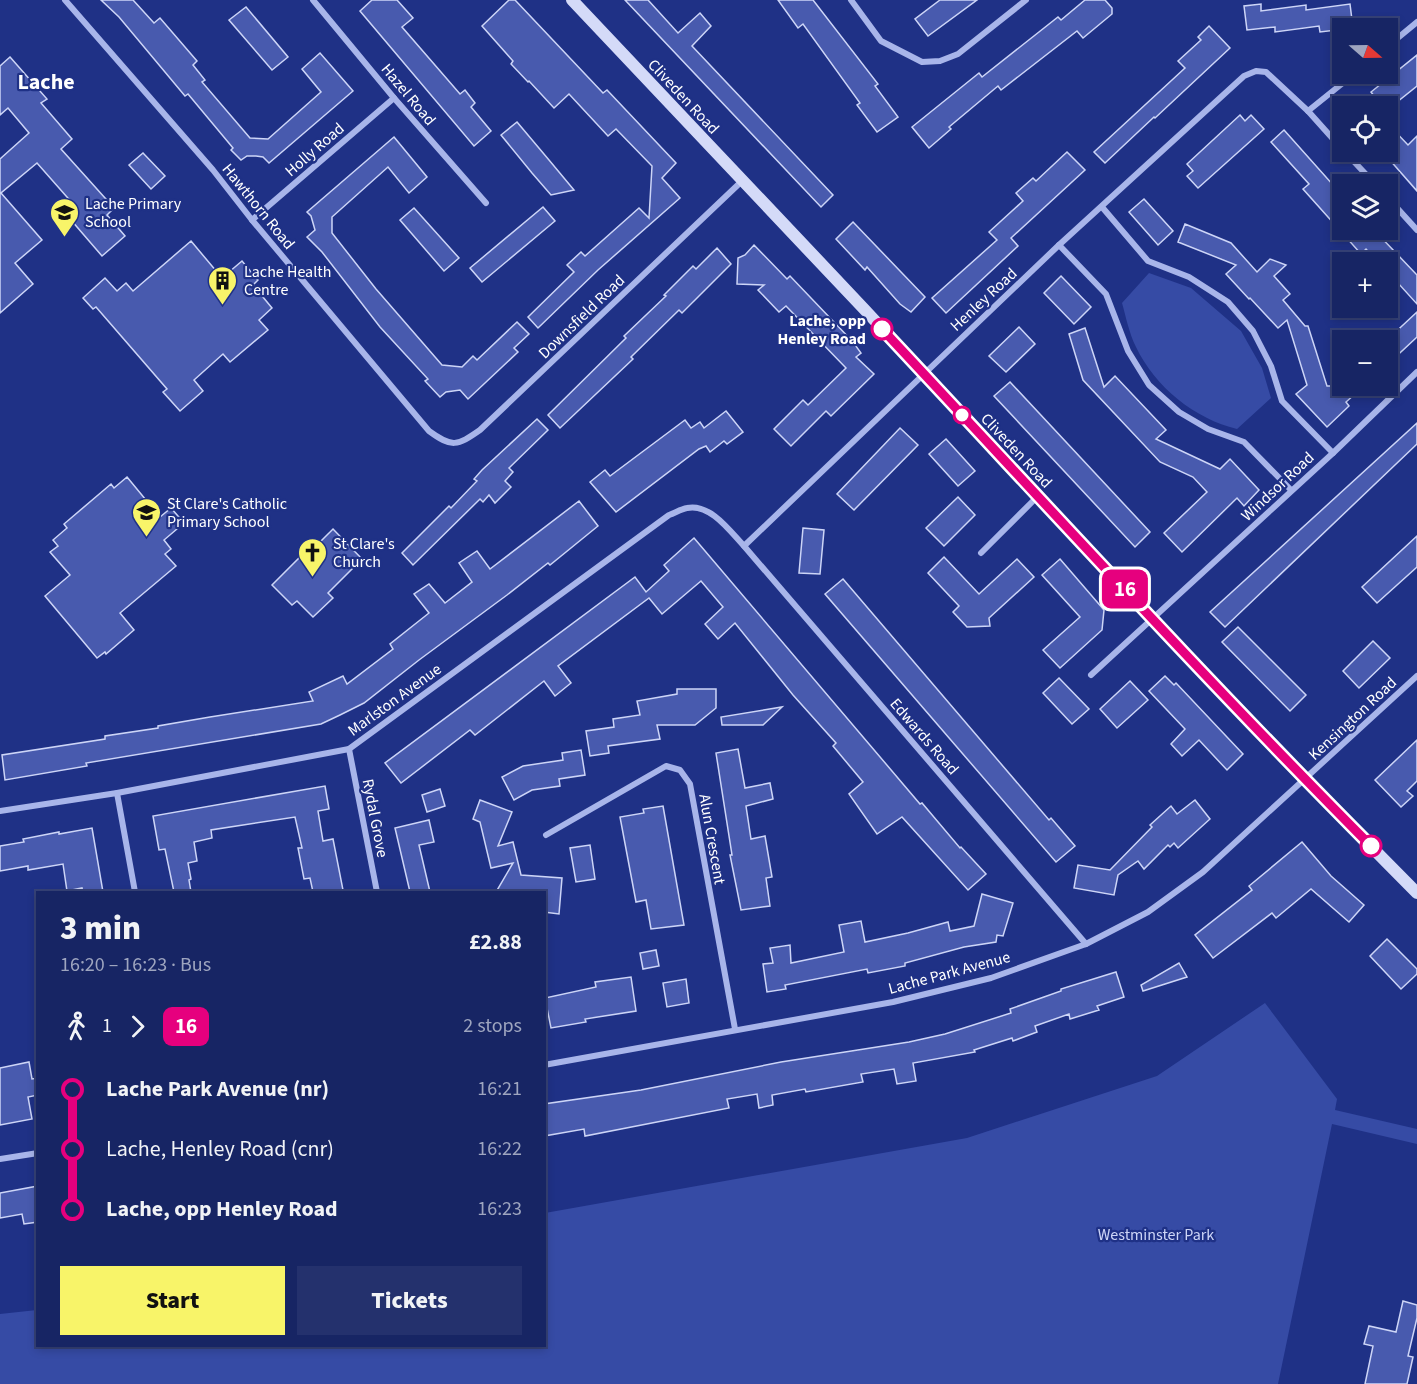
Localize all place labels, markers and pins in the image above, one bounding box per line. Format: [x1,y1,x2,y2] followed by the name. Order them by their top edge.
[85,193,182,233] place label: Lache Primary School
[48,196,80,238] school or university icon: Lache Primary School
[244,261,331,301] place label: Lache Health Centre
[207,264,239,306] building icon: Lache Health Centre
[778,310,866,350] place label: Lache, opp Henley Road
[871,318,893,340] marker: Lache, opp Henley Road
[953,406,971,424] unlabelled marker
[167,493,287,533] place label: St Clare's Catholic Primary School
[130,496,162,538] school or university icon: St Clare's Catholic Primary School
[333,533,395,573] place label: St Clare's Church
[296,536,328,578] church icon: St Clare's Church
[1360,835,1382,857] unlabelled marker

